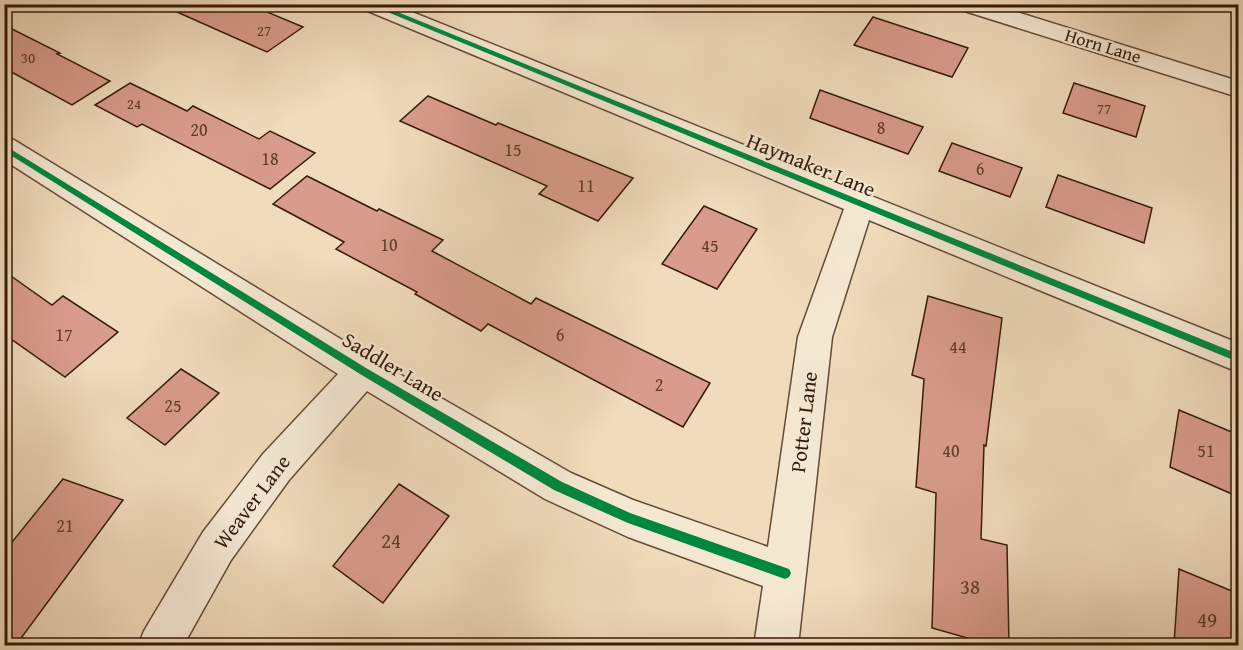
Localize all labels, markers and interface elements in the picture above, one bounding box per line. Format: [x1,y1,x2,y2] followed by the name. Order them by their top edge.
[257,20,271,41] house number: 27
[1062,21,1145,70] street label: Horn Lane
[21,47,35,68] house number: 30
[127,93,141,114] house number: 24
[1097,98,1111,119] house number: 77
[877,114,885,141] house number: 8
[190,116,208,143] house number: 20
[742,125,880,205] street label: Haymaker Lane
[504,136,522,163] house number: 15
[261,145,279,172] house number: 18
[976,155,984,182] house number: 6
[577,172,595,199] house number: 11
[380,231,398,258] house number: 10
[701,232,719,259] house number: 45
[55,321,73,348] house number: 17
[556,321,564,348] house number: 6
[337,324,450,409] street label: Saddler Lane
[949,333,967,360] house number: 44
[782,369,825,474] street label: Potter Lane
[655,371,663,398] house number: 2
[164,392,182,419] house number: 25
[942,437,960,464] house number: 40
[1197,437,1215,464] house number: 51
[206,448,298,556] street label: Weaver Lane
[56,512,74,539] house number: 21
[381,525,401,556] house number: 24
[960,571,980,602] house number: 38
[1197,604,1217,635] house number: 49

